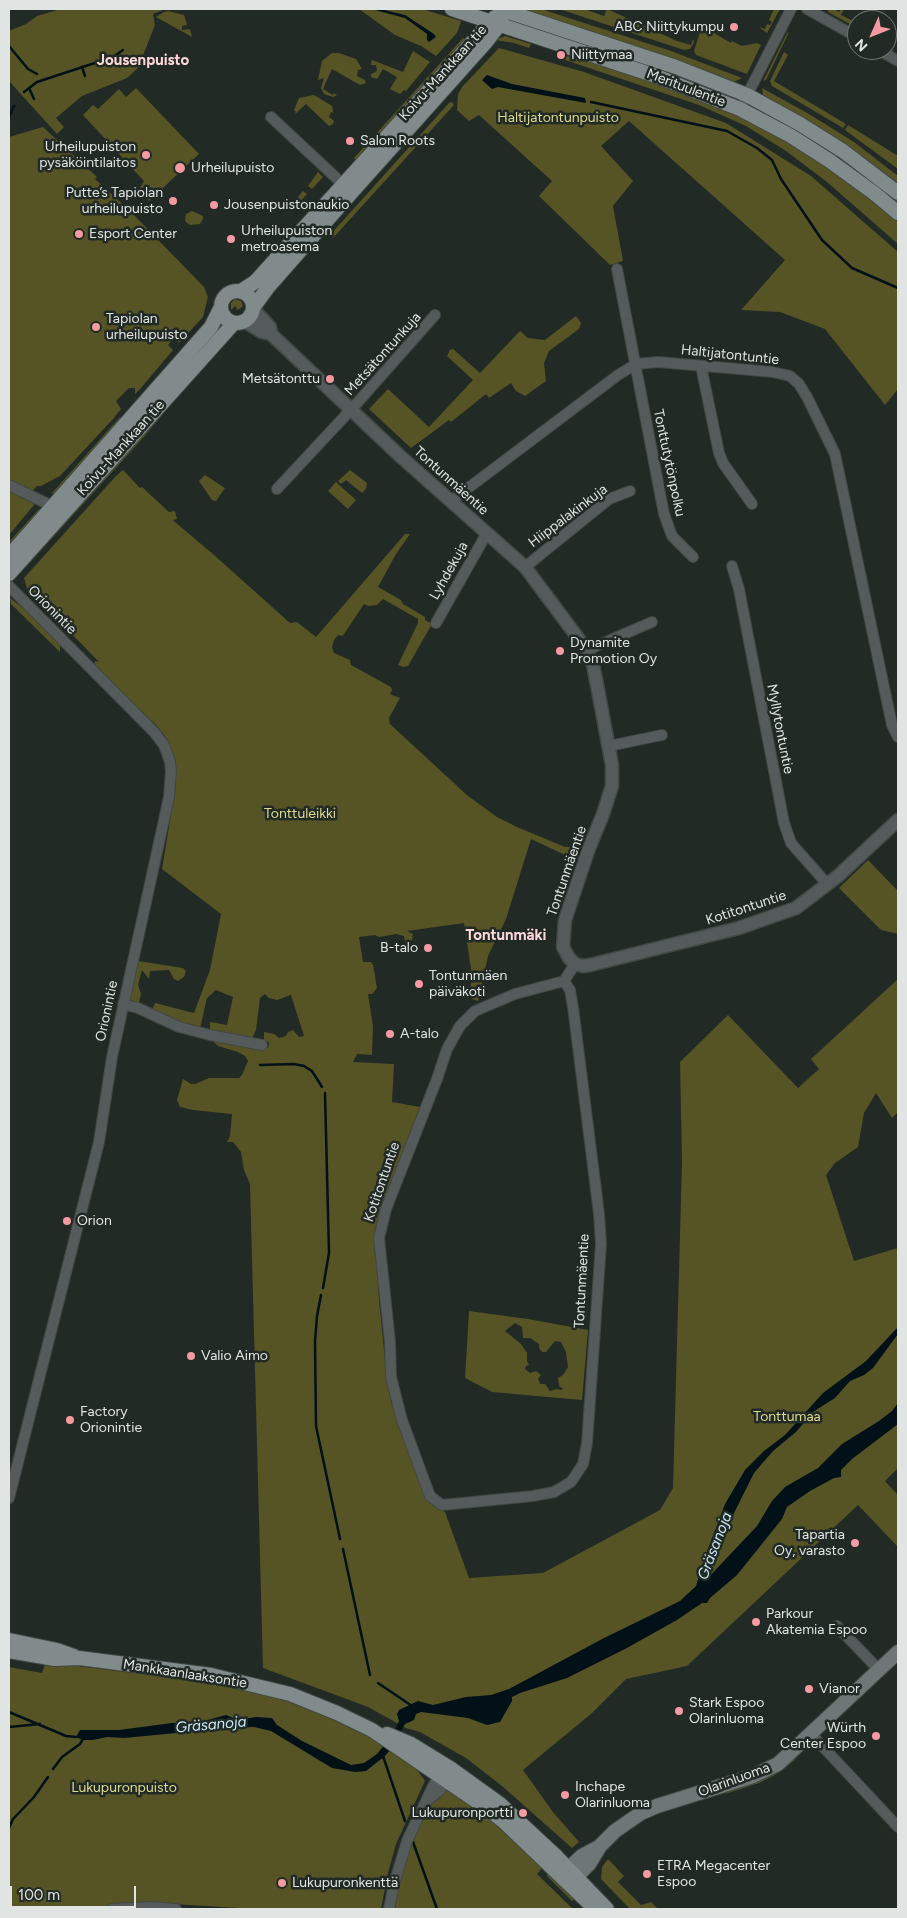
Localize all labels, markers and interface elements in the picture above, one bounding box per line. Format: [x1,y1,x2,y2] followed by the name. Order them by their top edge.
[847,10,897,60] north arrow
[615,19,724,35] place label: ABC Niittykumpu
[728,21,740,33] marker: ABC Niittykumpu
[396,22,490,124] street label: Koivu-Mankkaan tie
[852,35,871,55] text: N
[571,47,632,63] place label: Niittymaa
[555,49,567,61] marker: Niittymaa
[97,52,189,70] district label: Jousenpuisto
[644,65,728,111] street label: Merituulentie
[497,110,619,126] park label: Haltijatontunpuisto
[360,133,435,149] place label: Salon Roots
[344,135,356,147] marker: Salon Roots
[39,139,136,172] place label: Urheilupuiston pysäköintilaitos
[140,149,152,161] marker: Urheilupuiston pysäköintilaitos
[191,160,274,176] place label: Urheilupuisto
[173,161,187,175] marker: Urheilupuisto
[66,185,163,218] place label: Putte’s Tapiolan urheilupuisto
[167,195,179,207] marker: Putte’s Tapiolan urheilupuisto
[224,197,349,213] place label: Jousenpuistonaukio
[208,199,220,211] marker: Jousenpuistonaukio
[241,223,332,256] place label: Urheilupuiston metroasema
[89,226,177,242] place label: Esport Center
[73,228,85,240] marker: Esport Center
[225,233,237,245] marker: Urheilupuiston metroasema
[341,309,425,399] street label: Metsätontunkuja
[106,311,187,344] place label: Tapiolan urheilupuisto
[90,321,102,333] marker: Tapiolan urheilupuisto
[680,341,780,369] street label: Haltijatontuntie
[242,371,320,387] place label: Metsätonttu
[324,373,336,385] marker: Metsätonttu
[74,397,168,499] street label: Koivu-Mankkaan tie
[649,408,689,518] street label: Tonttutytönpolku
[410,443,492,519] street label: Tontunmäentie
[525,481,611,551] street label: Hiippalakinkuja
[426,539,472,603] street label: Lyhdekuja
[24,582,80,638] street label: Orionintie
[570,635,657,668] place label: Dynamite Promotion Oy
[554,645,566,657] marker: Dynamite Promotion Oy
[763,683,797,775] street label: Myllytontuntie
[264,806,336,822] park label: Tonttuleikki
[544,824,590,918] street label: Tontunmäentie
[704,887,788,929] street label: Kotitontuntie
[465,927,547,945] district label: Tontunmäki
[380,940,418,956] place label: B-talo
[422,942,434,954] marker: B-talo
[429,968,507,1000] place label: Tontunmäen päiväkoti
[413,978,425,990] marker: Tontunmäen päiväkoti
[92,979,122,1043] street label: Orionintie
[400,1026,439,1042] place label: A-talo
[384,1028,396,1040] marker: A-talo
[360,1140,404,1224] street label: Kotitontuntie
[77,1213,112,1229] place label: Orion
[61,1215,73,1227] marker: Orion
[571,1233,593,1329] street label: Tontunmäentie
[201,1348,268,1364] place label: Valio Aimo
[185,1350,197,1362] marker: Valio Aimo
[80,1404,142,1436] place label: Factory Orionintie
[753,1409,821,1425] park label: Tonttumaa
[64,1414,76,1426] marker: Factory Orionintie
[694,1510,736,1582] water label: Gräsanoja
[774,1527,845,1560] place label: Tapartia Oy, varasto
[849,1537,861,1549] marker: Tapartia Oy, varasto
[766,1606,867,1638] place label: Parkour Akatemia Espoo
[750,1616,762,1628] marker: Parkour Akatemia Espoo
[122,1656,248,1692] street label: Mankkaanlaaksontie
[819,1681,860,1697] place label: Vianor
[803,1683,815,1695] marker: Vianor
[689,1695,764,1728] place label: Stark Espoo Olarinluoma
[673,1705,685,1717] marker: Stark Espoo Olarinluoma
[175,1713,247,1737] water label: Gräsanoja
[780,1720,866,1752] place label: Würth Center Espoo
[870,1730,882,1742] marker: Würth Center Espoo
[696,1759,772,1801] street label: Olarinluoma
[575,1779,650,1811] place label: Inchape Olarinluoma
[71,1780,177,1796] park label: Lukupuronpuisto
[559,1789,571,1801] marker: Inchape Olarinluoma
[412,1805,513,1821] place label: Lukupuronportti
[517,1807,529,1819] marker: Lukupuronportti
[657,1858,770,1890] place label: ETRA Megacenter Espoo
[641,1868,653,1880] marker: ETRA Megacenter Espoo
[292,1875,398,1891] place label: Lukupuronkenttä
[12,1876,139,1908] scale bar
[276,1877,288,1889] marker: Lukupuronkenttä
[18,1886,60,1904] text: 100 m

